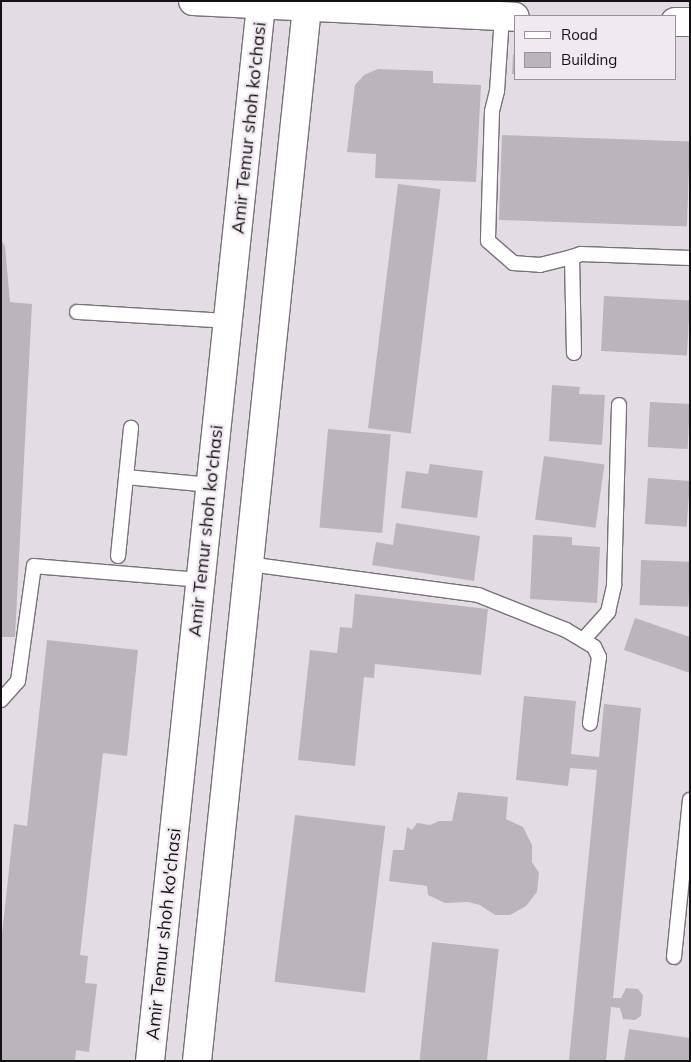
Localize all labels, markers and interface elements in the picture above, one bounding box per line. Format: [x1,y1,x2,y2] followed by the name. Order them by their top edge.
[514,15,676,80] legend
[227,21,271,235] street label: Amir Temur shoh ko'chasi
[561,25,598,44] text: Road
[561,50,617,69] text: Building
[184,424,228,638] street label: Amir Temur shoh ko'chasi
[142,827,186,1041] street label: Amir Temur shoh ko'chasi

